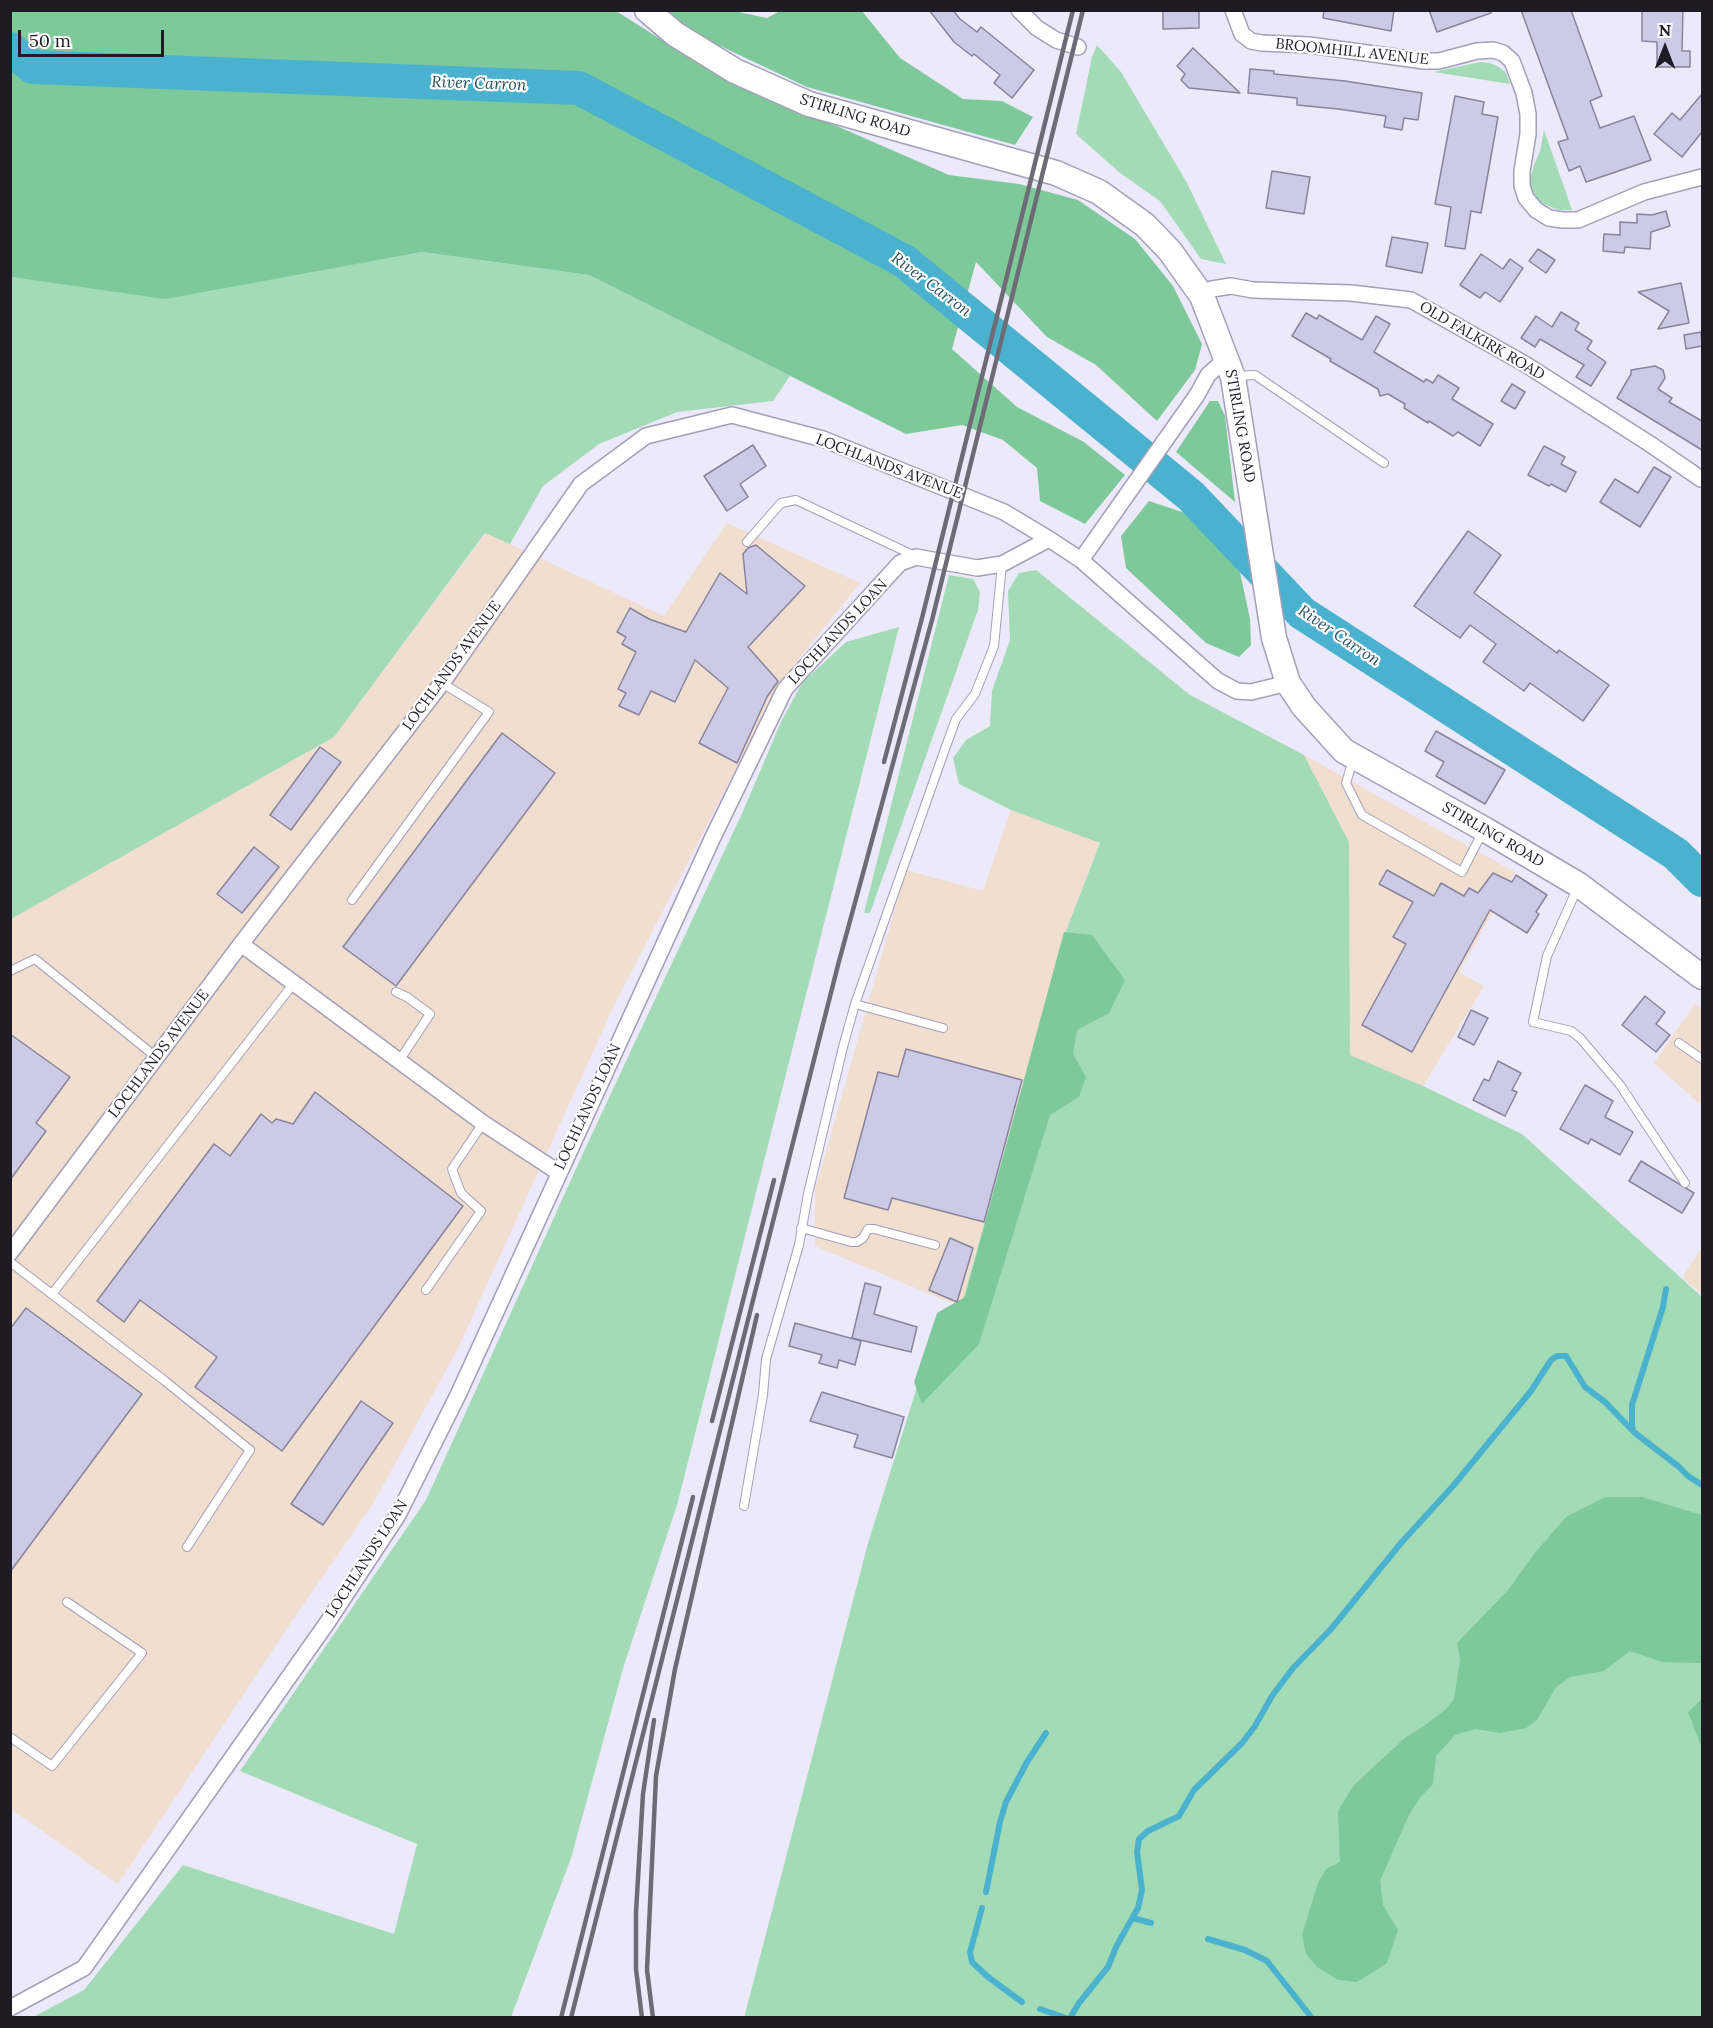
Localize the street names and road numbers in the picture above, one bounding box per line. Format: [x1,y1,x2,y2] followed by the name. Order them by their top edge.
[1274,35,1430,69] street label: BROOMHILL AVENUE
[798,91,912,141] street label: STIRLING ROAD
[1416,298,1548,384] street label: OLD FALKIRK ROAD
[1221,368,1259,484] street label: STIRLING ROAD
[813,431,965,503] street label: LOCHLANDS AVENUE
[785,576,891,688] street label: LOCHLANDS LOAN
[399,598,505,734] street label: LOCHLANDS AVENUE
[1439,799,1547,871] street label: STIRLING ROAD
[105,986,213,1122] street label: LOCHLANDS AVENUE
[551,1041,625,1173] street label: LOCHLANDS LOAN
[322,1497,412,1621] street label: LOCHLANDS LOAN

